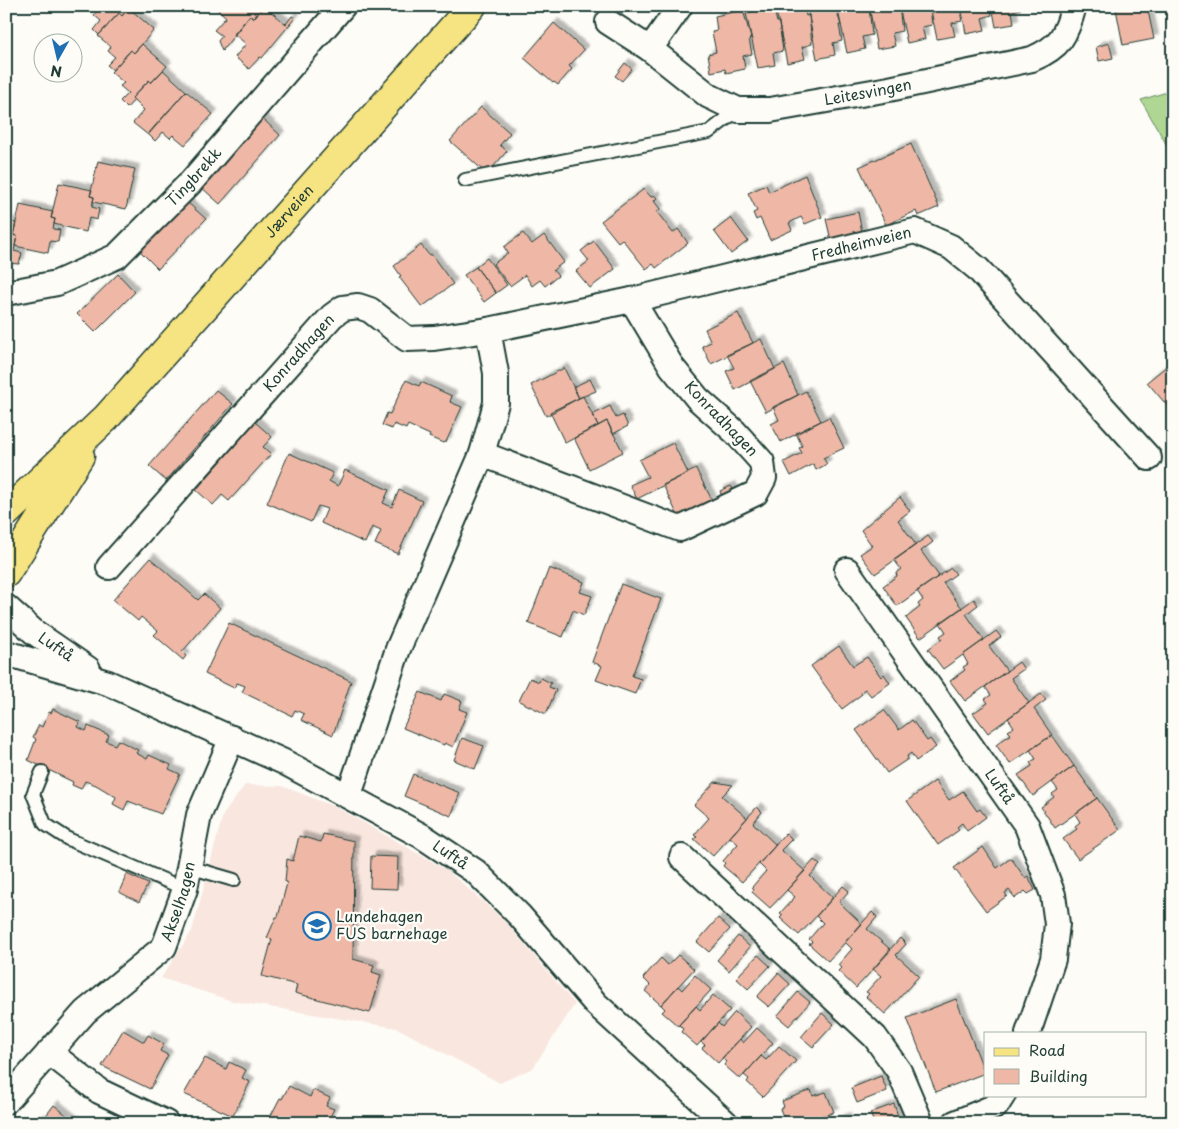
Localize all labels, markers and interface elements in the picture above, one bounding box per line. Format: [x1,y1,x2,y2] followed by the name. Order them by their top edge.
[32,32,82,82] north arrow
[49,60,63,83] text: N
[822,72,913,110] street label: Leitesvingen
[160,141,227,211] street label: Tingbrekk
[258,179,318,242] street label: Jærveien
[809,219,914,266] street label: Fredheimveien
[257,308,339,396] street label: Konradhagen
[680,375,764,461] street label: Konradhagen
[34,625,80,667] street label: Luftå
[980,763,1022,809] street label: Luftå
[429,833,474,874] street label: Luftå
[154,860,200,945] street label: Akselhagen
[336,904,447,944] place label: Lundehagen FUS barnehage
[302,911,332,941] school or university icon: Lundehagen FUS barnehage
[984,1032,1146,1096] legend
[1029,1038,1065,1061] text: Road
[1029,1064,1088,1087] text: Building

